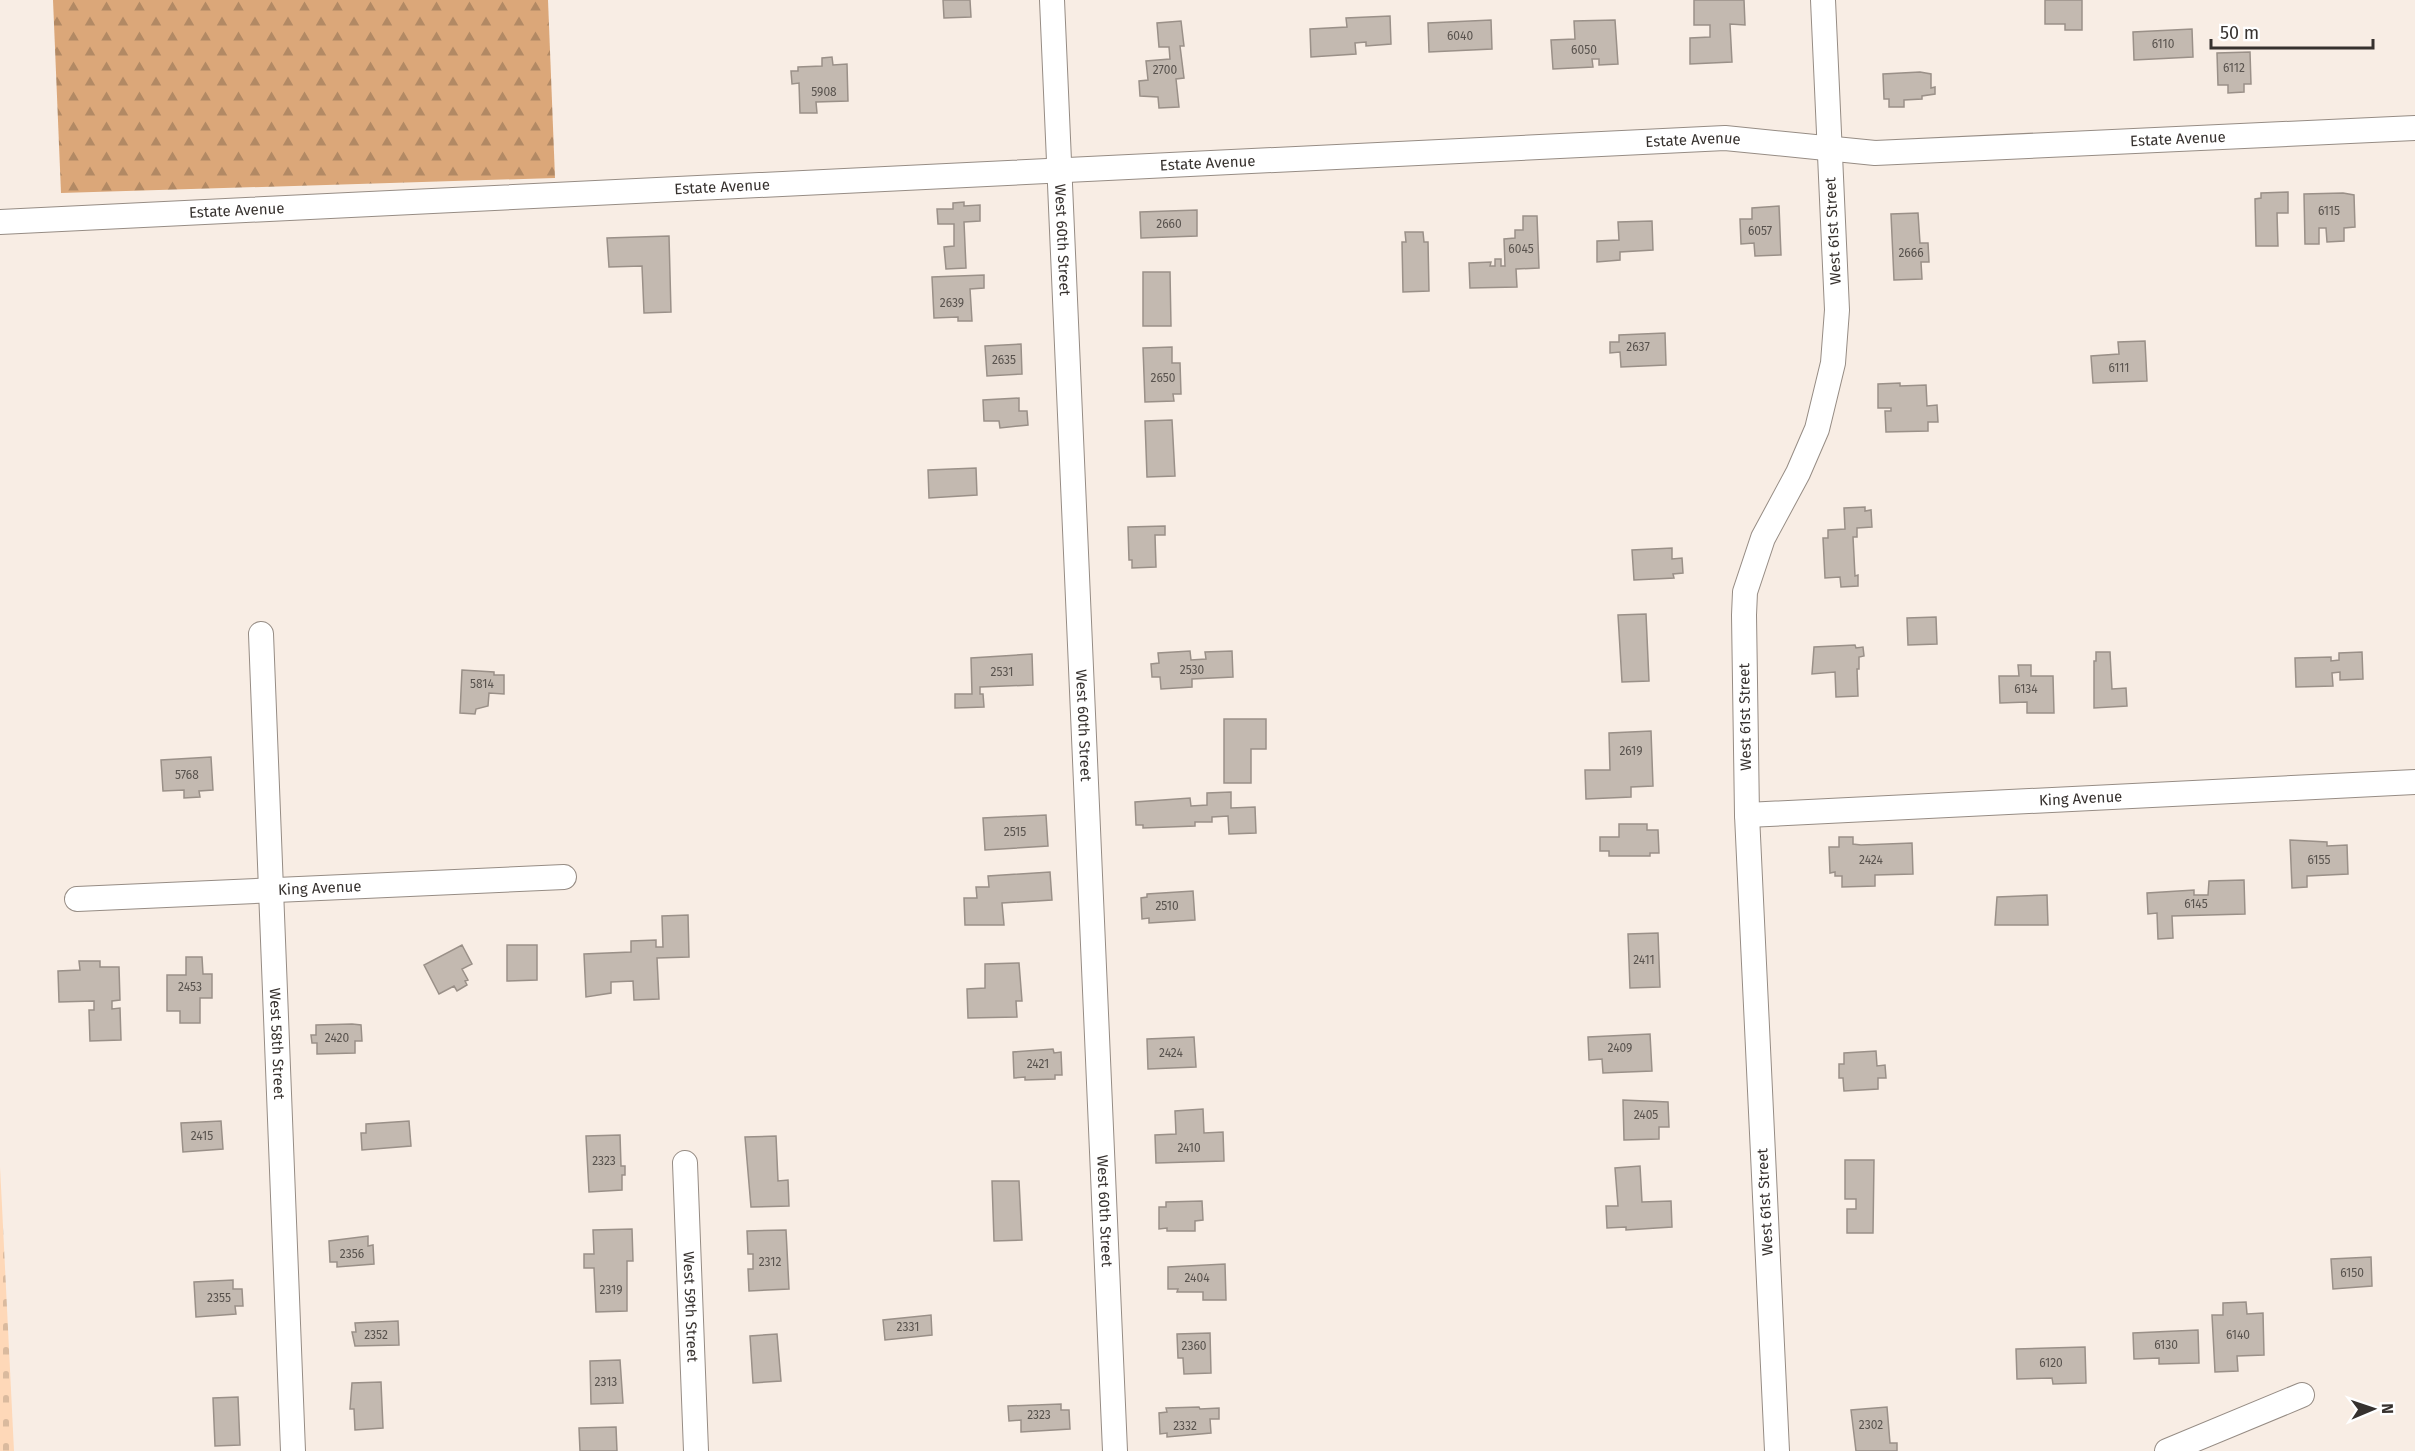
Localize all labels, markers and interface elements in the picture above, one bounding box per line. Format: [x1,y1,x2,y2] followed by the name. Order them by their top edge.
[2211,12,2373,50] scale bar
[2220,22,2259,44] text: 50 m
[1447,29,1473,43] house number: 6040
[2152,37,2175,51] house number: 6110
[1571,43,1597,57] house number: 6050
[2223,61,2245,75] house number: 6112
[1153,63,1177,77] house number: 2700
[811,85,837,99] house number: 5908
[2130,128,2226,150] street label: Estate Avenue
[1645,129,1742,151] street label: Estate Avenue
[1159,152,1256,175] street label: Estate Avenue
[674,176,770,198] street label: Estate Avenue
[1821,176,1845,285] street label: West 61st Street
[1051,183,1074,297] street label: West 60th Street
[189,199,285,222] street label: Estate Avenue
[2318,204,2340,218] house number: 6115
[1156,217,1182,231] house number: 2660
[1748,224,1772,238] house number: 6057
[1508,242,1534,256] house number: 6045
[1898,246,1924,260] house number: 2666
[940,296,964,310] house number: 2639
[1626,340,1650,354] house number: 2637
[992,353,1016,367] house number: 2635
[2108,361,2130,375] house number: 6111
[1151,371,1176,385] house number: 2650
[1735,662,1755,771] street label: West 61st Street
[1180,663,1205,677] house number: 2530
[991,665,1013,679] house number: 2531
[1072,669,1095,782] street label: West 60th Street
[470,677,495,691] house number: 5814
[2014,682,2038,696] house number: 6134
[1619,744,1643,758] house number: 2619
[175,768,199,782] house number: 5768
[2038,787,2123,810] street label: King Avenue
[1004,825,1026,839] house number: 2515
[1859,853,1883,867] house number: 2424
[2308,853,2330,867] house number: 6155
[278,877,362,899] street label: King Avenue
[2184,897,2208,911] house number: 6145
[1155,899,1179,913] house number: 2510
[1633,953,1655,967] house number: 2411
[178,980,202,994] house number: 2453
[266,988,288,1100] street label: West 58th Street
[325,1031,349,1045] house number: 2420
[1608,1041,1632,1055] house number: 2409
[1159,1046,1183,1060] house number: 2424
[1027,1057,1049,1071] house number: 2421
[1634,1108,1658,1122] house number: 2405
[191,1129,213,1143] house number: 2415
[1177,1141,1201,1155] house number: 2410
[1753,1147,1777,1256] street label: West 61st Street
[592,1154,616,1168] house number: 2323
[1093,1154,1116,1268] street label: West 60th Street
[340,1247,364,1261] house number: 2356
[679,1251,702,1363] street label: West 59th Street
[759,1255,781,1269] house number: 2312
[2340,1266,2364,1280] house number: 6150
[1184,1271,1210,1285] house number: 2404
[599,1283,623,1297] house number: 2319
[207,1291,231,1305] house number: 2355
[897,1320,919,1334] house number: 2331
[364,1328,388,1342] house number: 2352
[2226,1328,2250,1342] house number: 6140
[2154,1338,2178,1352] house number: 6130
[1182,1339,1207,1353] house number: 2360
[2039,1356,2063,1370] house number: 6120
[595,1375,617,1389] house number: 2313
[2343,1379,2403,1439] north arrow
[2378,1403,2397,1414] text: N
[1027,1408,1051,1422] house number: 2323
[1859,1418,1883,1432] house number: 2302
[1173,1419,1197,1433] house number: 2332

